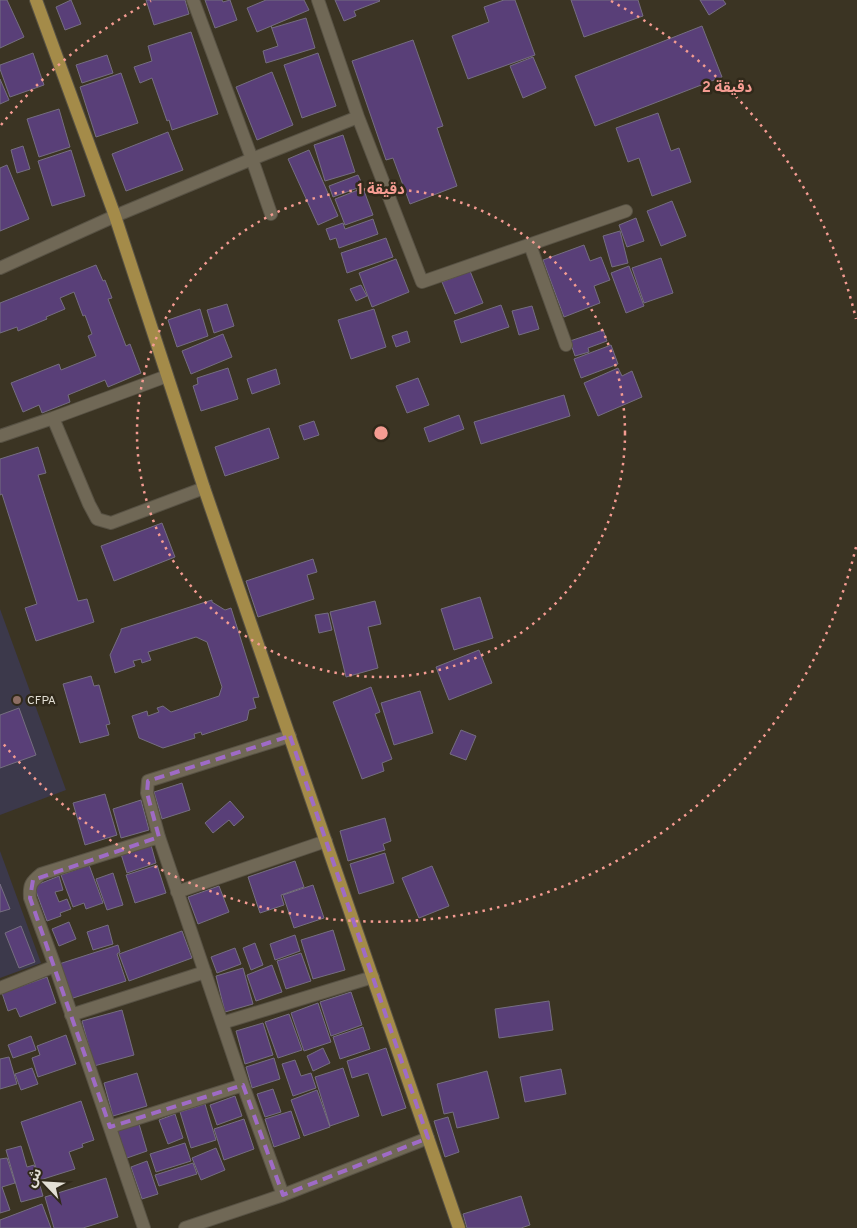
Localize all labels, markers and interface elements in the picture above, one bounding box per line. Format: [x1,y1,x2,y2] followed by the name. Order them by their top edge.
[702,79,753,98] text: 2 دقيقة
[357,181,405,200] text: 1 دقيقة
[372,424,390,442] centre of rings
[27,693,56,709] place label: CFPA
[11,694,23,706] marker: CFPA
[20,1158,70,1208] north arrow
[23,1166,46,1190] text: ش

